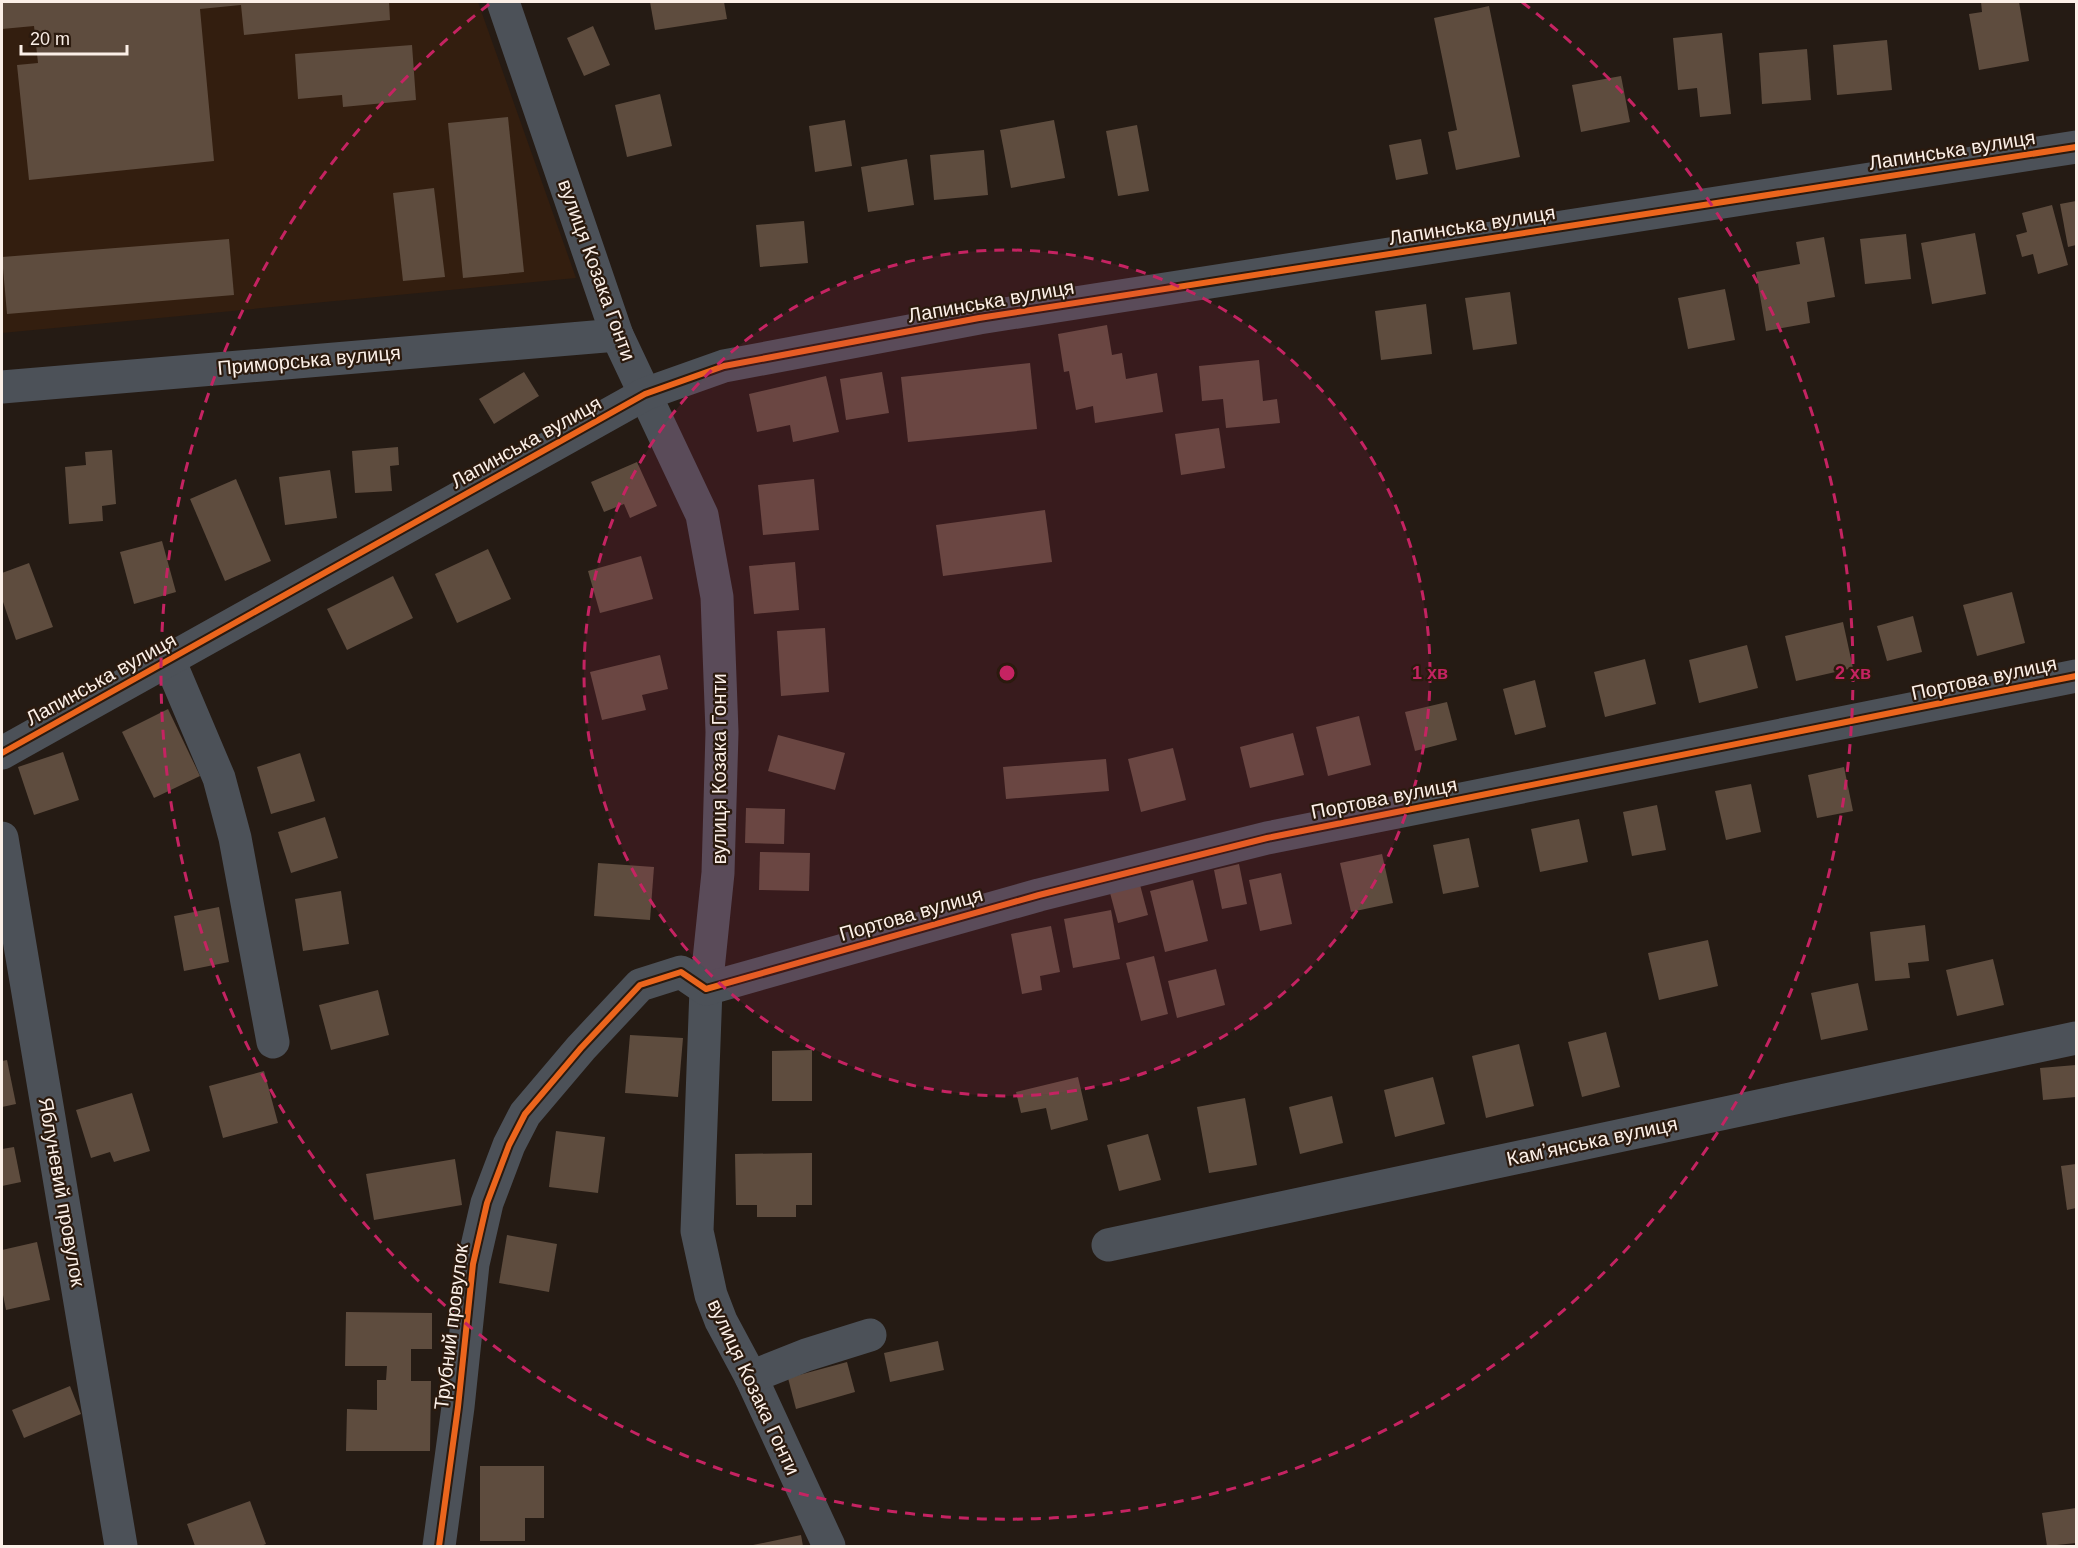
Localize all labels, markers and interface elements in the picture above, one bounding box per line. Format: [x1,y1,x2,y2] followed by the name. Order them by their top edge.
[21,18,128,56] scale bar
[30,29,70,49] text: 20 m
[1867,126,2037,174] street label: Лапинська вулиця
[554,176,640,364] street label: вулиця Козака Гонти
[1387,201,1557,249] street label: Лапинська вулиця
[906,276,1076,326] street label: Лапинська вулиця
[216,341,402,379] street label: Приморська вулиця
[447,392,605,492] street label: Лапинська вулиця
[22,629,180,729] street label: Лапинська вулиця
[1909,652,2059,704] street label: Портова вулиця
[997,663,1017,683] centre of rings
[1412,663,1448,683] text: 1 хв
[1835,663,1871,683] text: 2 хв
[708,673,730,865] street label: вулиця Козака Гонти
[1309,773,1459,823] street label: Портова вулиця
[837,883,985,945] street label: Портова вулиця
[35,1096,90,1289] street label: Яблуневий провулок
[1505,1112,1679,1170] street label: Камʼянська вулиця
[430,1242,472,1411] street label: Трубний провулок
[704,1296,804,1478] street label: вулиця Козака Гонти

